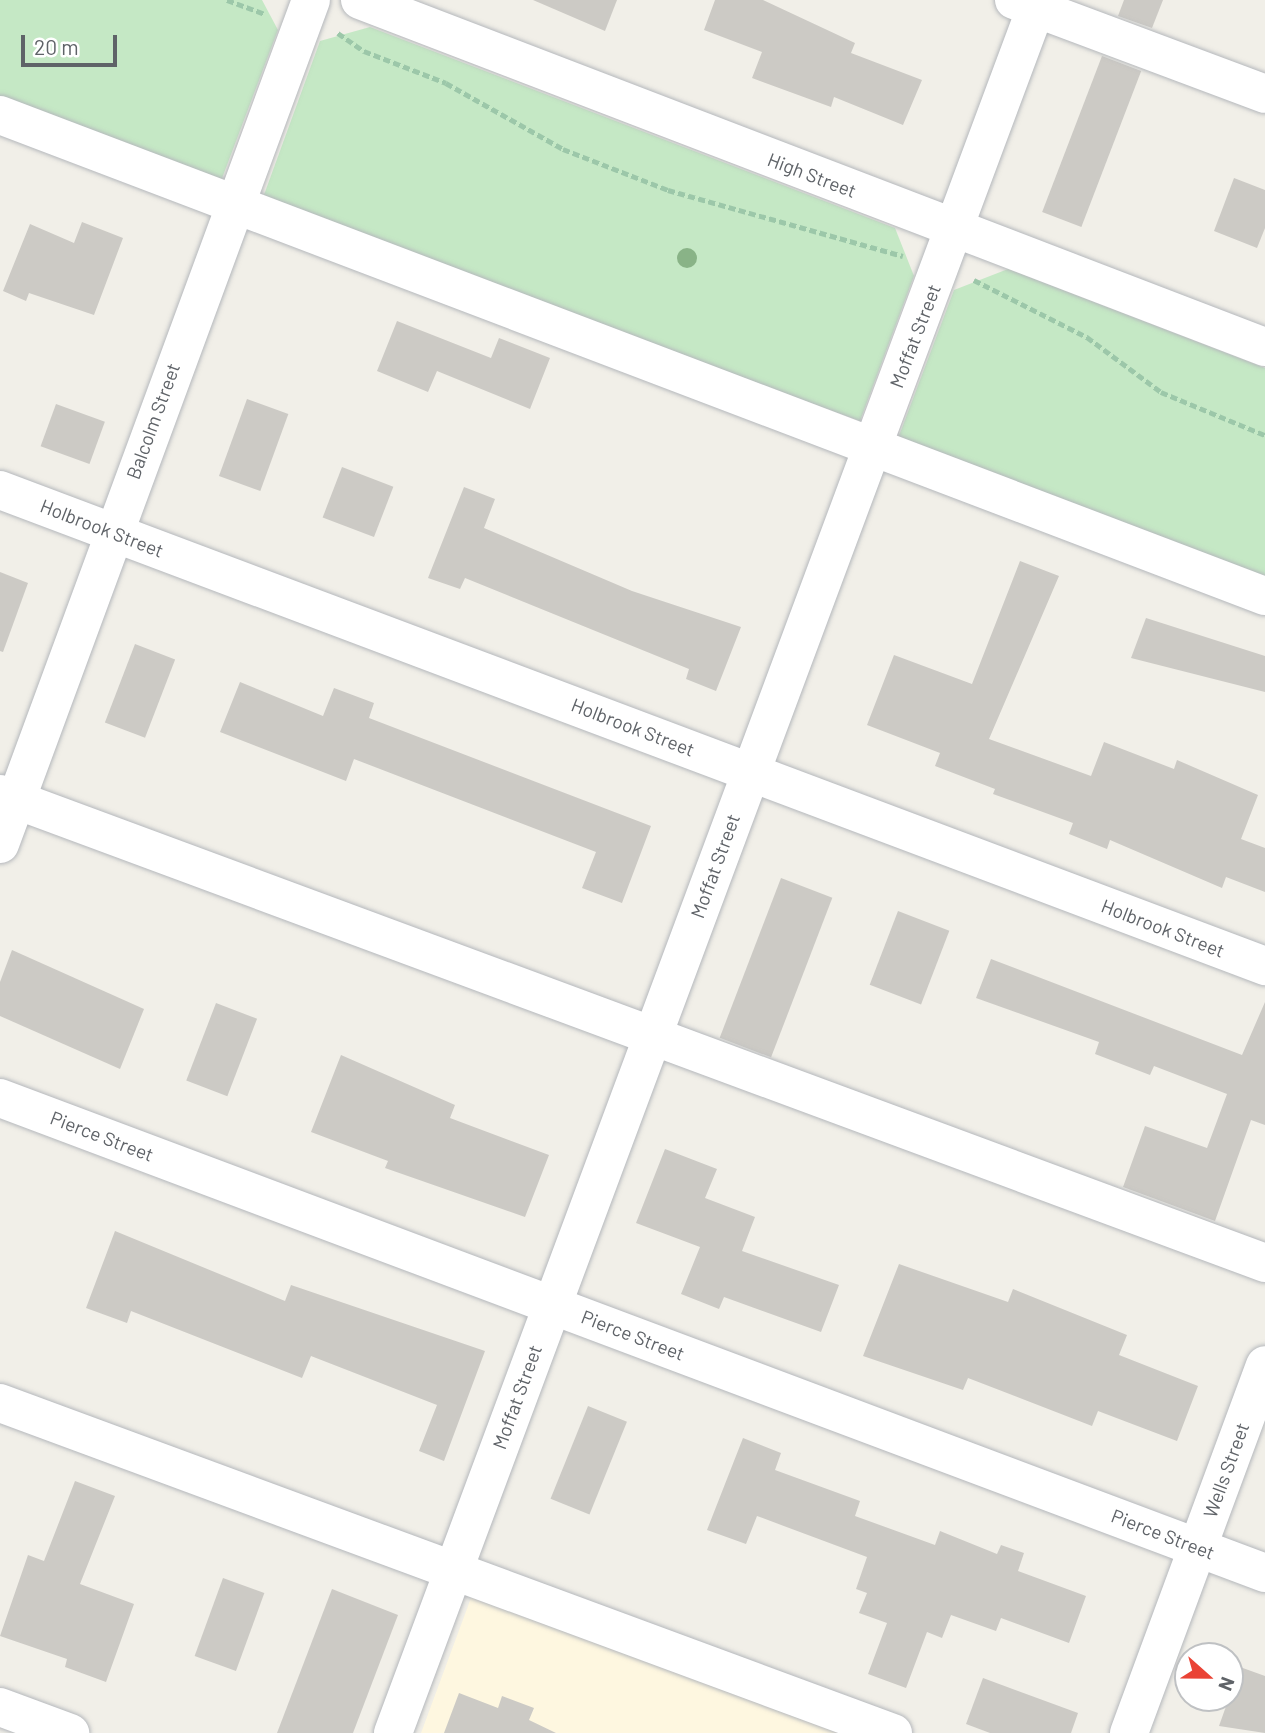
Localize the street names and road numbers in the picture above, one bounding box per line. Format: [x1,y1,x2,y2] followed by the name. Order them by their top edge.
[764,148,860,202] street label: High Street
[885,281,945,391] street label: Moffat Street
[121,360,185,482] street label: Balcolm Street
[37,494,167,562] street label: Holbrook Street
[568,693,698,761] street label: Holbrook Street
[686,811,744,921] street label: Moffat Street
[1098,894,1228,962] street label: Holbrook Street
[47,1106,157,1166] street label: Pierce Street
[578,1305,688,1365] street label: Pierce Street
[488,1342,546,1452] street label: Moffat Street
[1198,1419,1254,1521] street label: Wells Street
[1108,1504,1218,1564] street label: Pierce Street

